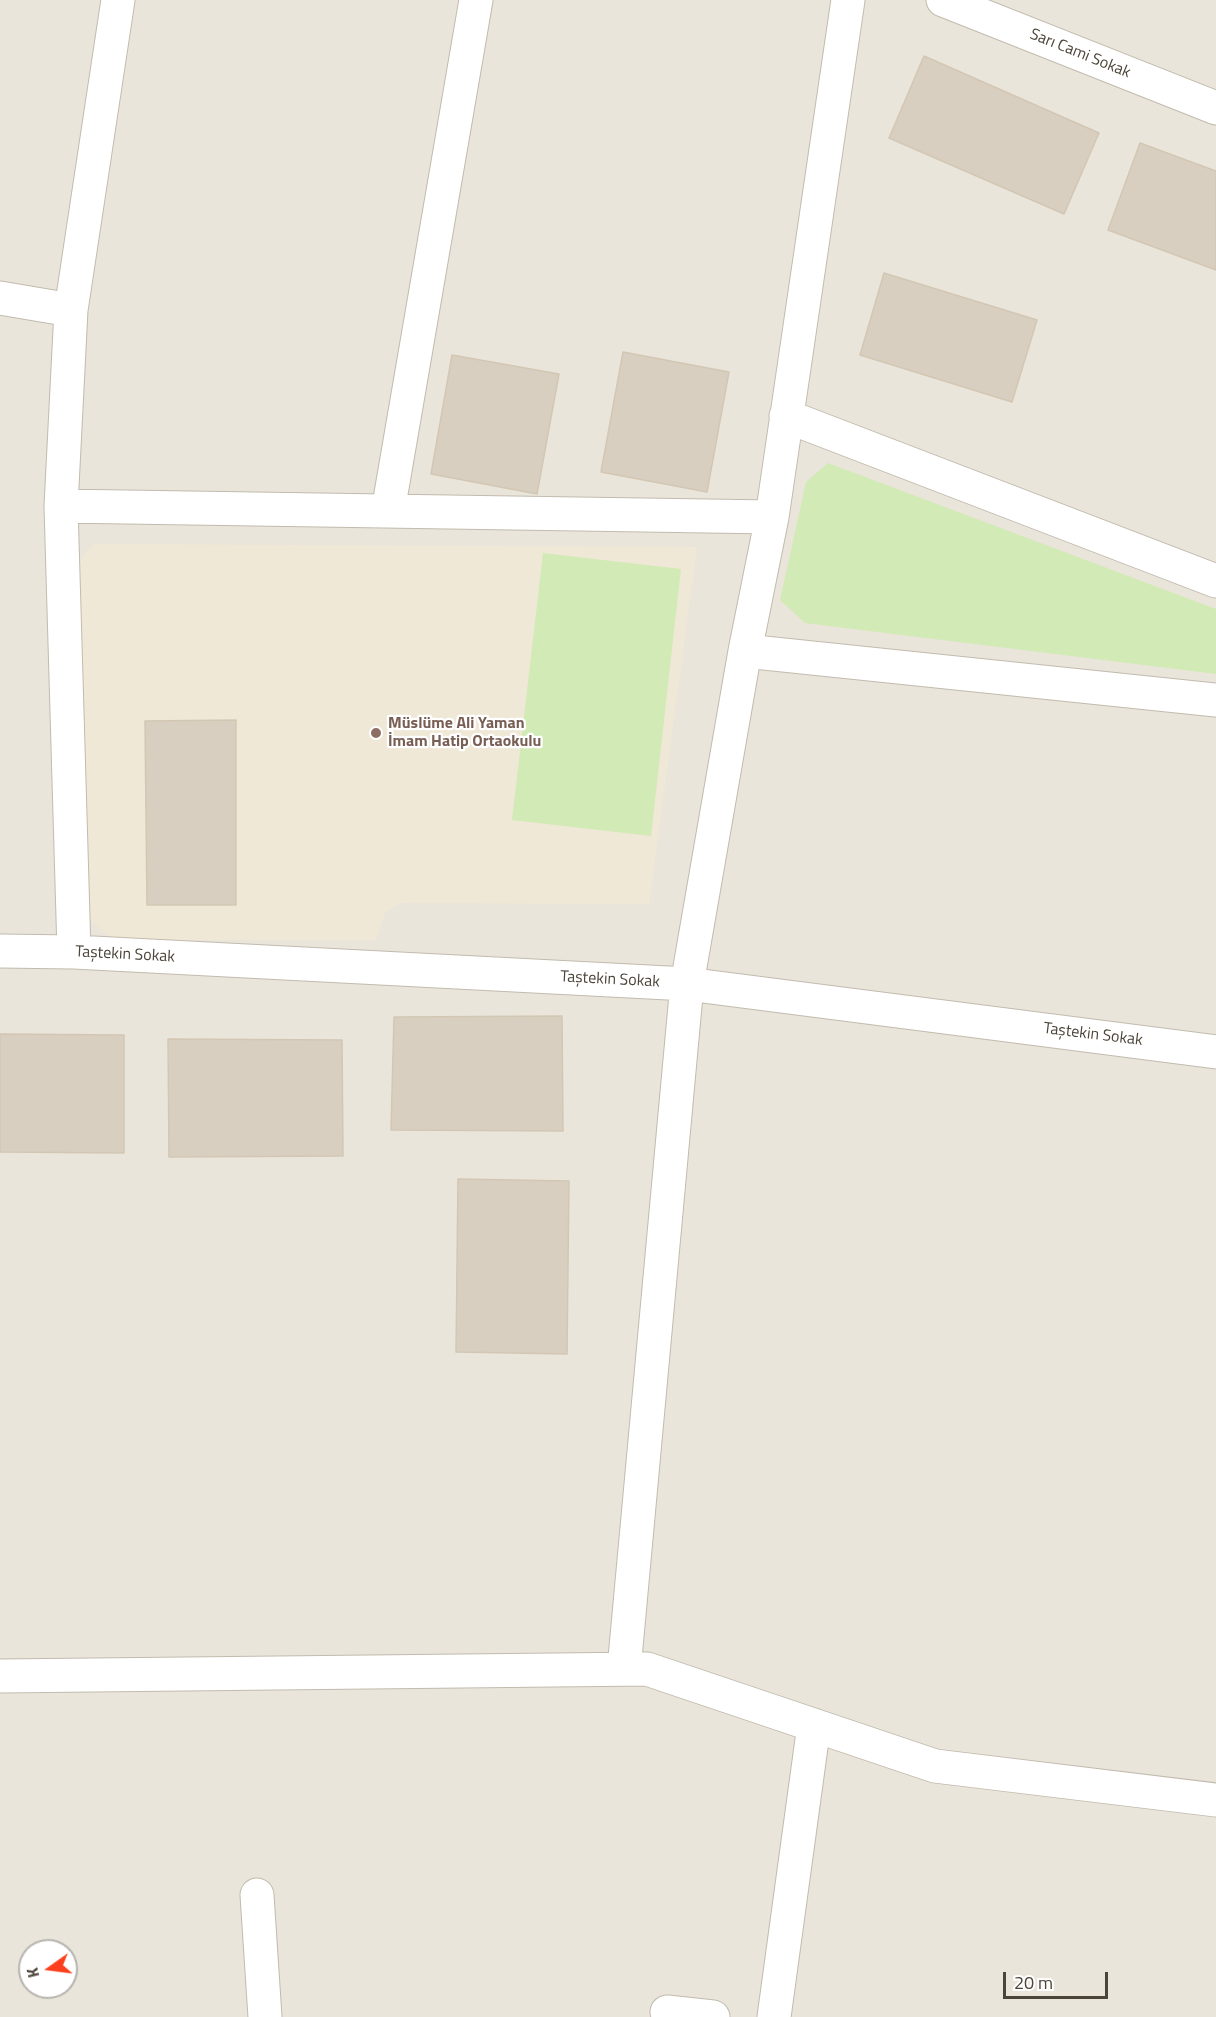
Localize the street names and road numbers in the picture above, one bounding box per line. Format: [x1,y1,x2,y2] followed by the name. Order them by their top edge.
[1027,25,1133,83] street label: Sarı Cami Sokak
[75,943,175,967] street label: Taştekin Sokak
[560,968,660,992] street label: Taştekin Sokak
[1042,1019,1144,1051] street label: Taştekin Sokak

